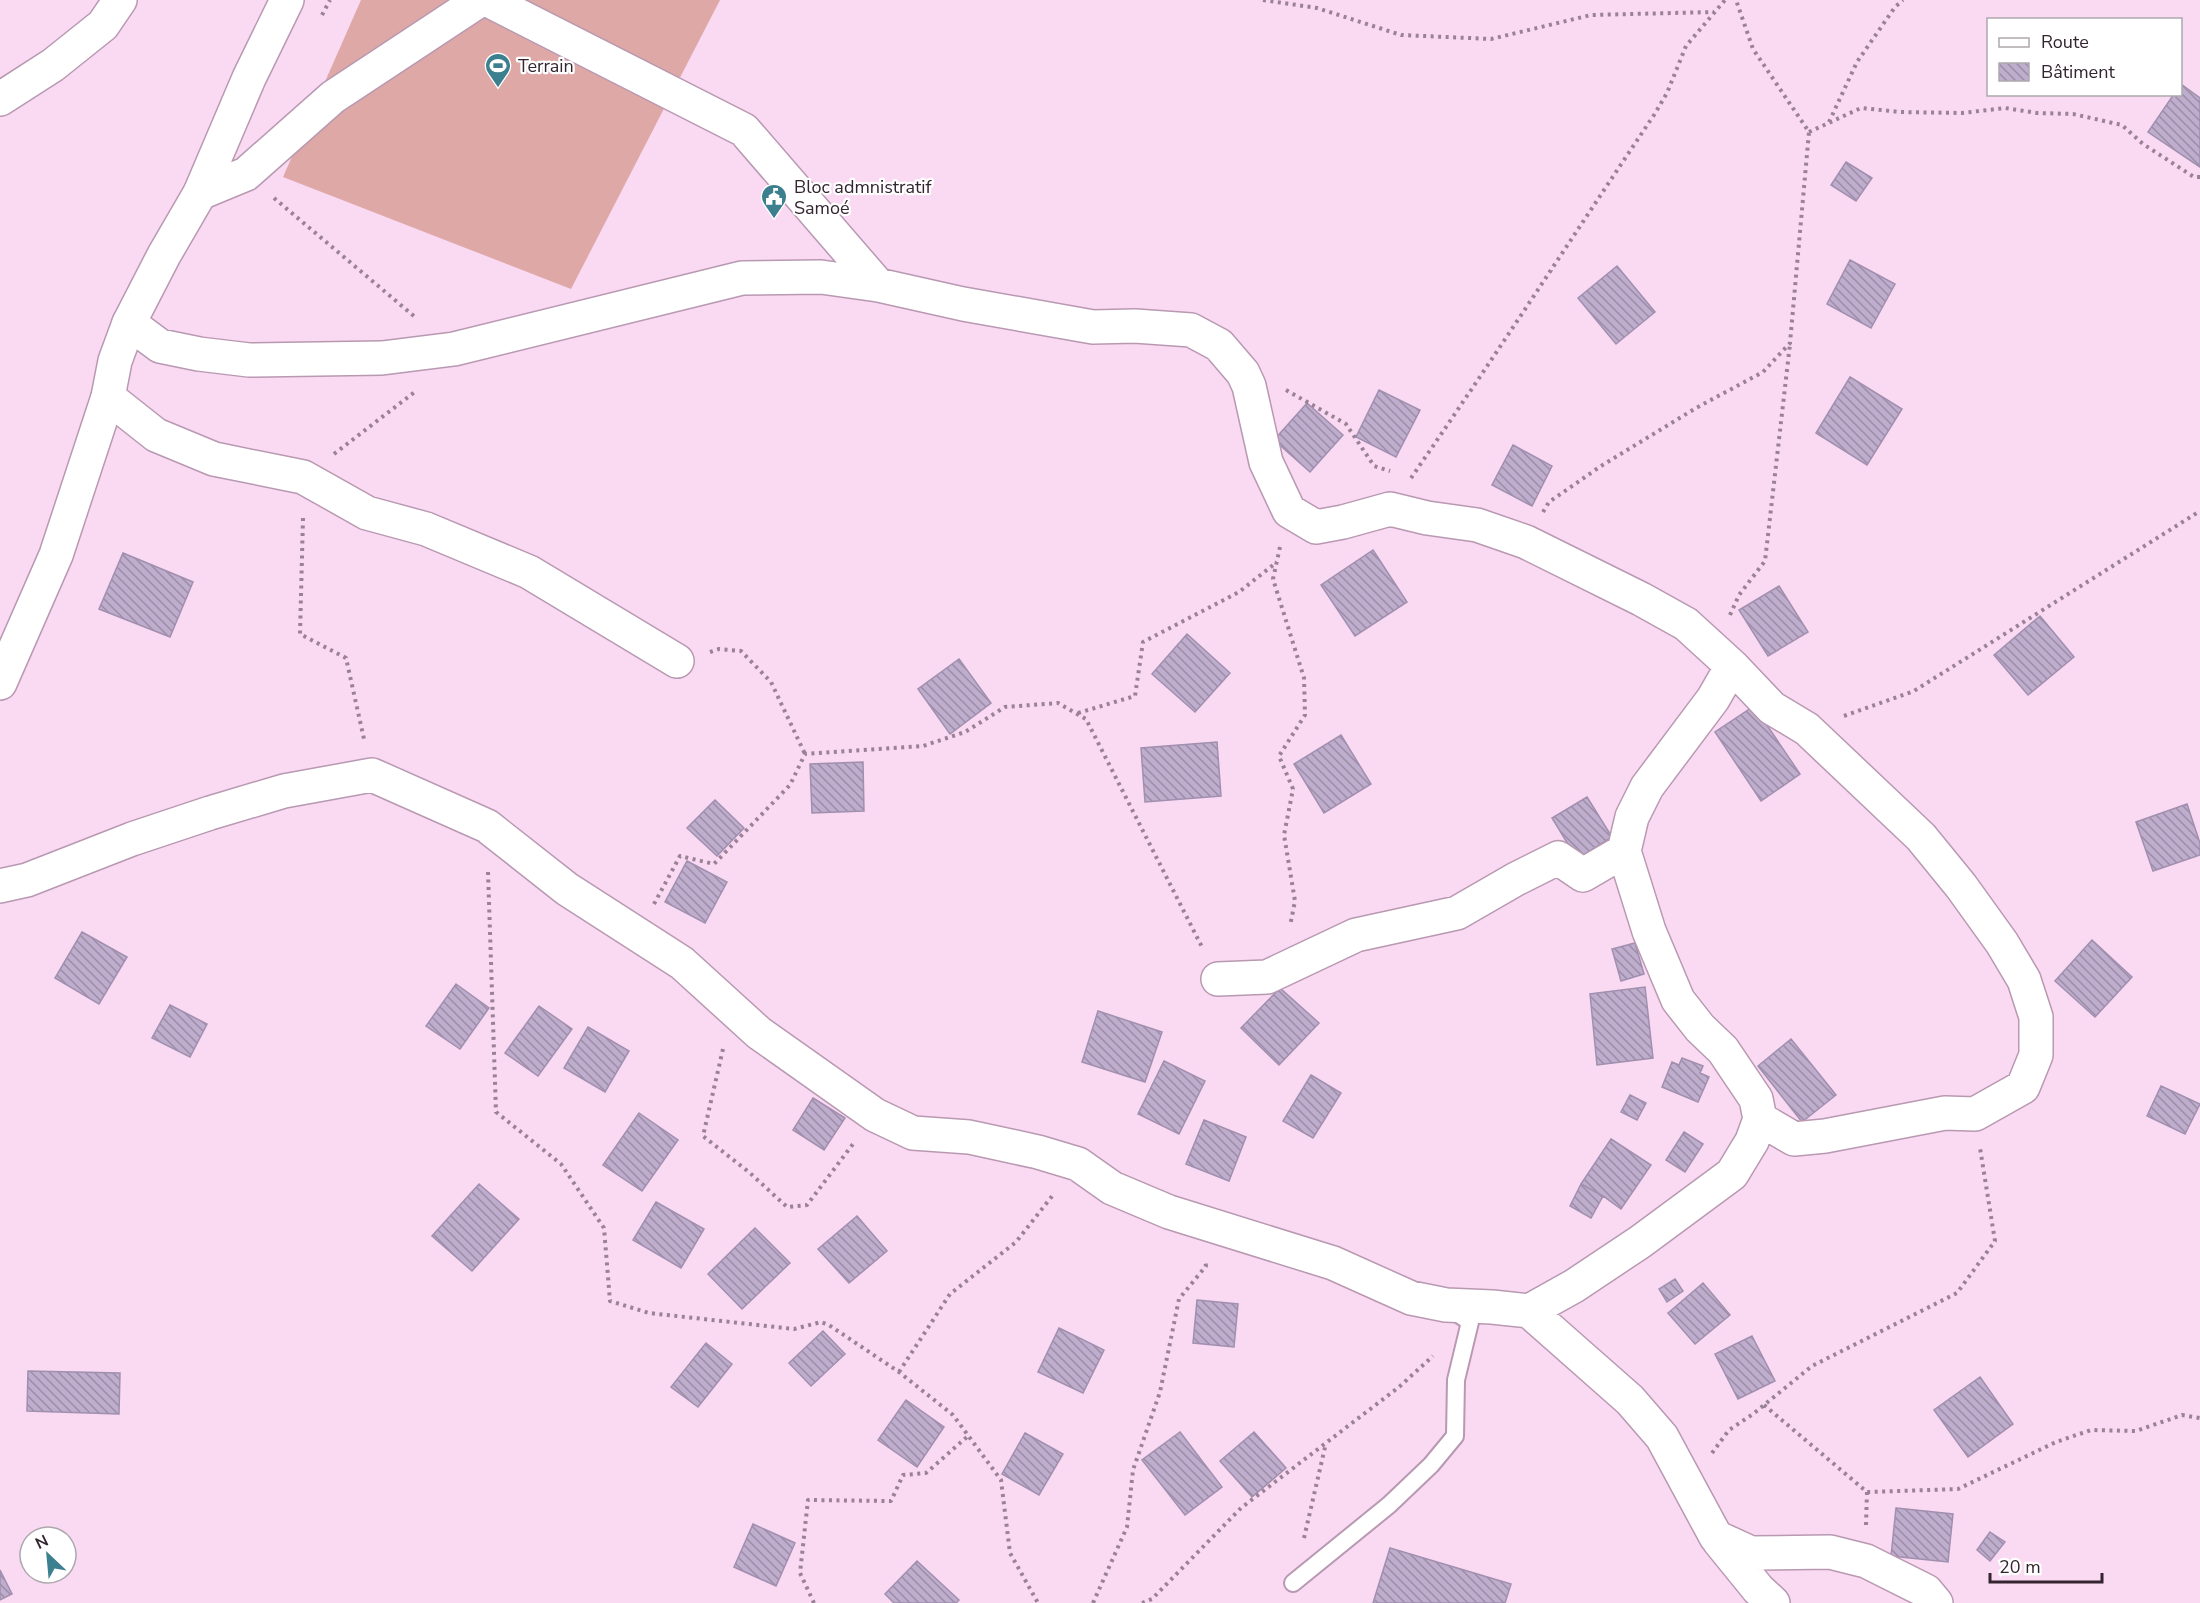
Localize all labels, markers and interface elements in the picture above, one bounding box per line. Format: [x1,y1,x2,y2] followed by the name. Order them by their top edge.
[1987,18,2182,96] legend
[2041,30,2089,54] text: Route
[483,51,513,89] sports icon: Terrain
[518,54,574,78] place label: Terrain
[2041,60,2115,84] text: Bâtiment
[794,175,932,220] place label: Bloc admnistratif Samoé
[759,182,789,220] public building icon: Bloc admnistratif Samoé
[18,1525,78,1585] north arrow
[32,1530,52,1555] text: N
[1990,1546,2102,1584] scale bar
[1999,1555,2041,1579] text: 20 m

